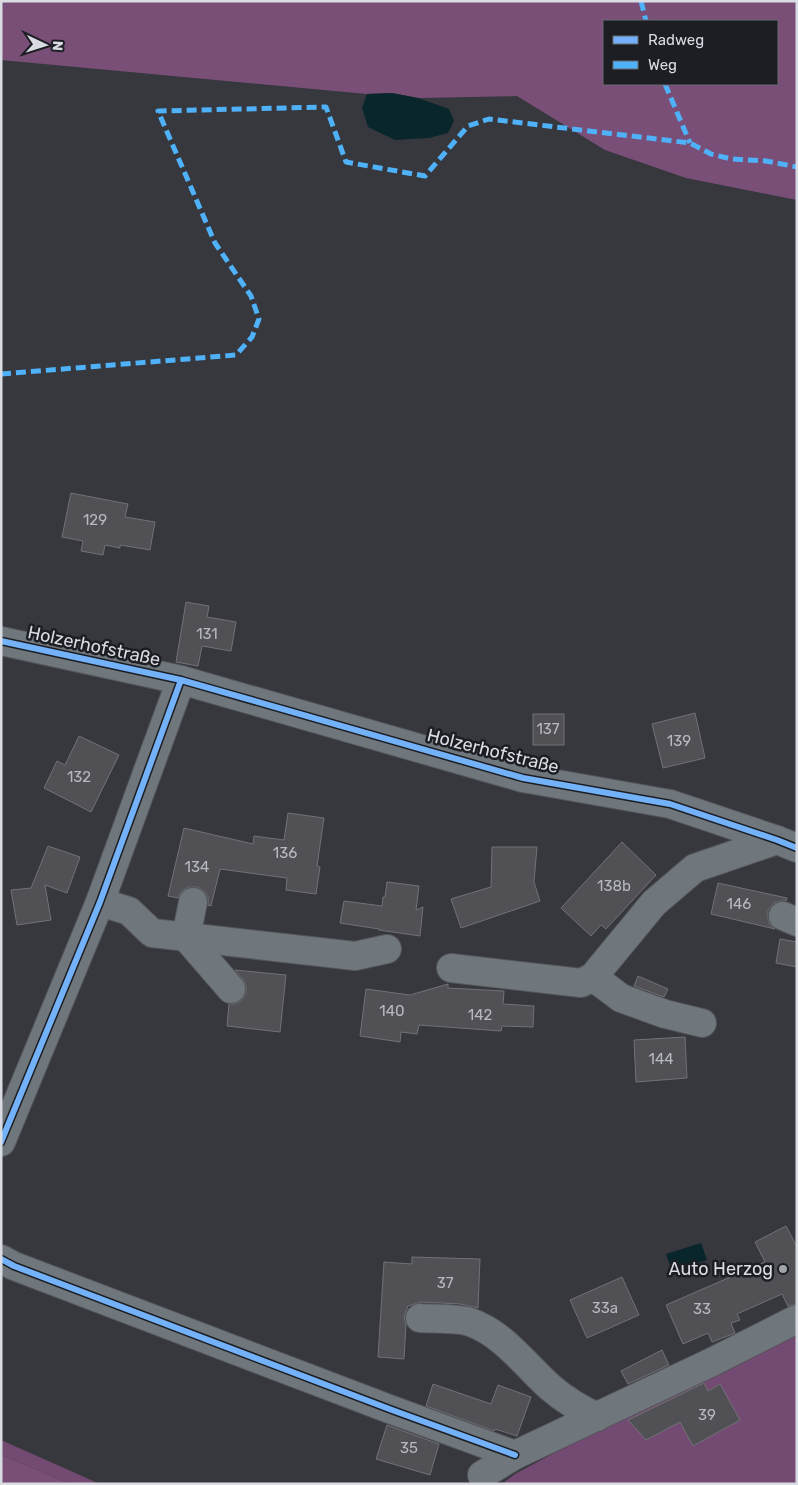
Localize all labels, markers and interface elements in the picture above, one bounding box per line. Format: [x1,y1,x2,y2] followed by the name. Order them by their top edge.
[20,20,70,70] north arrow
[603,20,778,85] legend
[648,31,704,49] text: Radweg
[49,40,66,51] text: N
[648,56,677,74] text: Weg
[83,511,107,529] house number: 129
[26,621,162,671] street label: Holzerhofstraße
[196,625,218,643] house number: 131
[536,720,560,738] house number: 137
[425,724,561,778] street label: Holzerhofstraße
[667,732,691,750] house number: 139
[67,768,91,786] house number: 132
[273,844,297,862] house number: 136
[185,858,209,876] house number: 134
[597,877,631,895] house number: 138b
[727,895,751,913] house number: 146
[379,1002,405,1020] house number: 140
[468,1006,492,1024] house number: 142
[648,1050,674,1068] house number: 144
[669,1258,773,1280] place label: Auto Herzog
[777,1263,789,1275] marker: Auto Herzog
[437,1274,454,1292] house number: 37
[592,1299,618,1317] house number: 33a
[693,1300,711,1318] house number: 33
[698,1406,716,1424] house number: 39
[400,1439,418,1457] house number: 35

